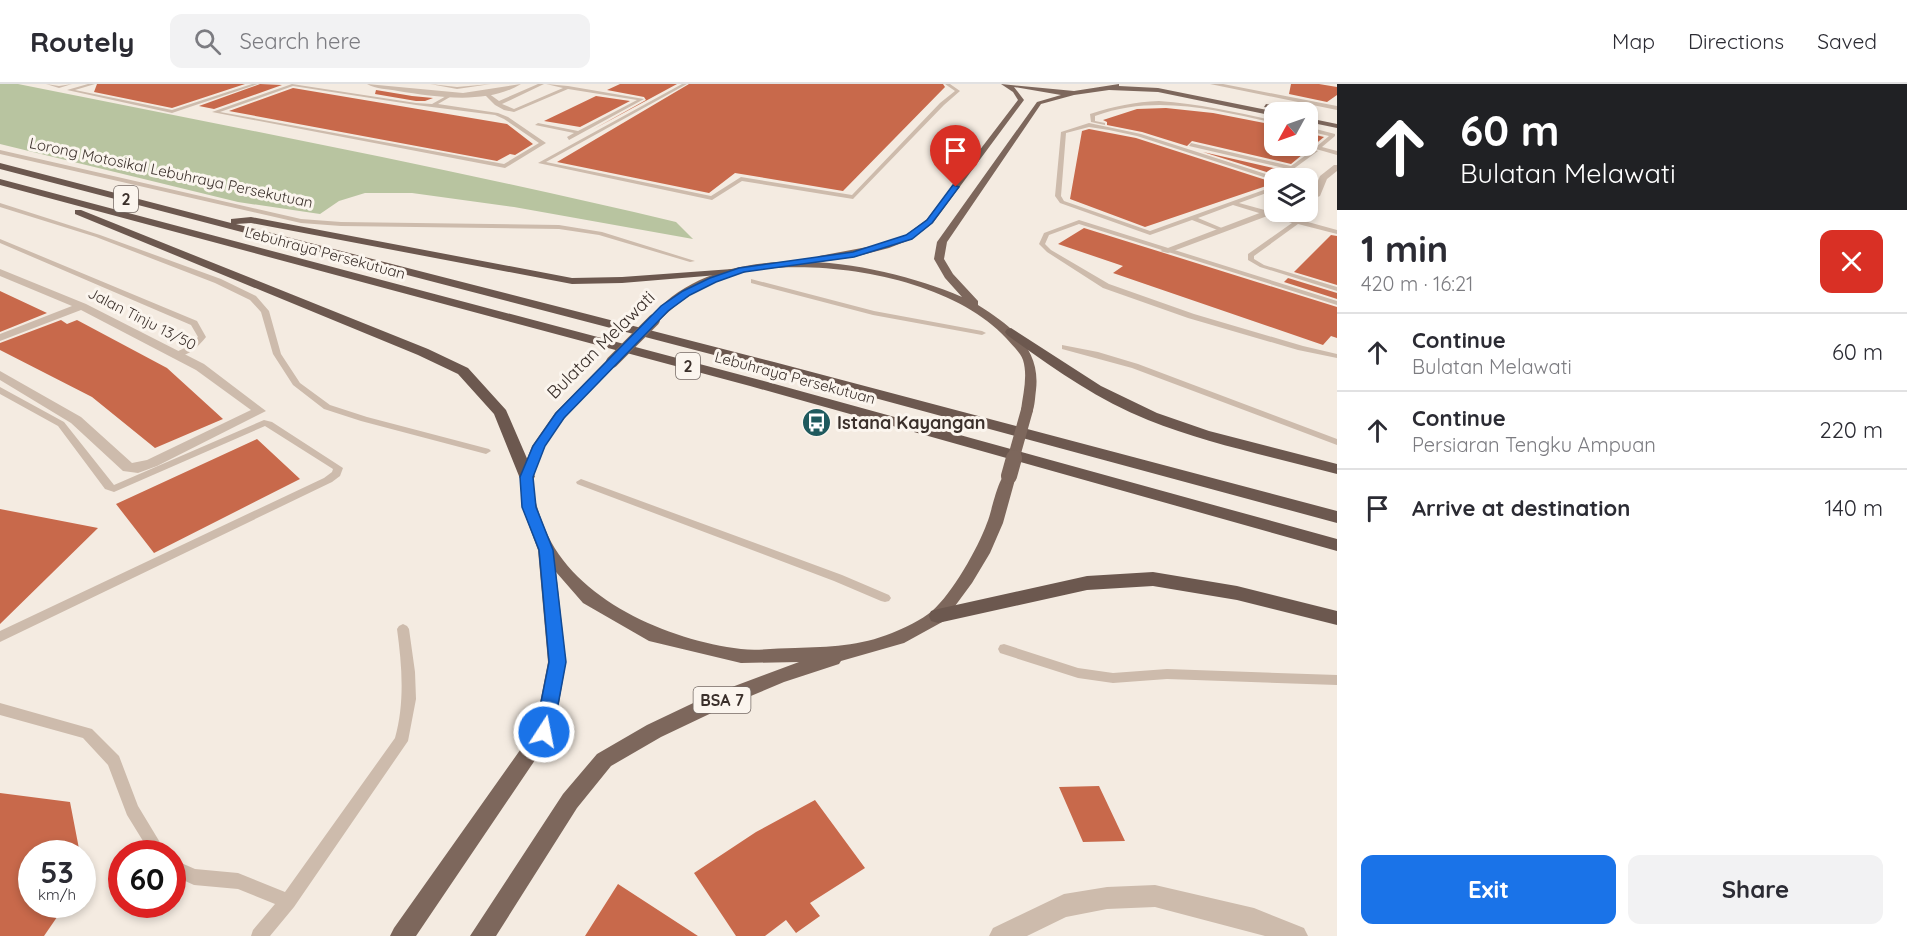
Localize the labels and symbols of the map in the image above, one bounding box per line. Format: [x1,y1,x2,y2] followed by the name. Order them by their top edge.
[1264,102,1318,156] north arrow
[930,125,981,187] pin
[28,133,315,212] street label: Lorong Motosikal Lebuhraya Persekutuan
[114,186,138,212] road number: 2
[243,222,407,283] street label: Lebuhraya Persekutuan
[85,283,200,354] street label: Jalan Tinju 13/50
[542,286,660,404] street label: Bulatan Melawati
[713,347,877,408] street label: Lebuhraya Persekutuan
[676,353,700,379] road number: 2
[800,407,832,439] bus stop icon: Istana Kayangan
[837,411,985,434] place label: Istana Kayangan
[694,687,750,713] road number: BSA 7
[512,700,576,764] position arrow
[108,840,186,918] speed limit sign: 60

